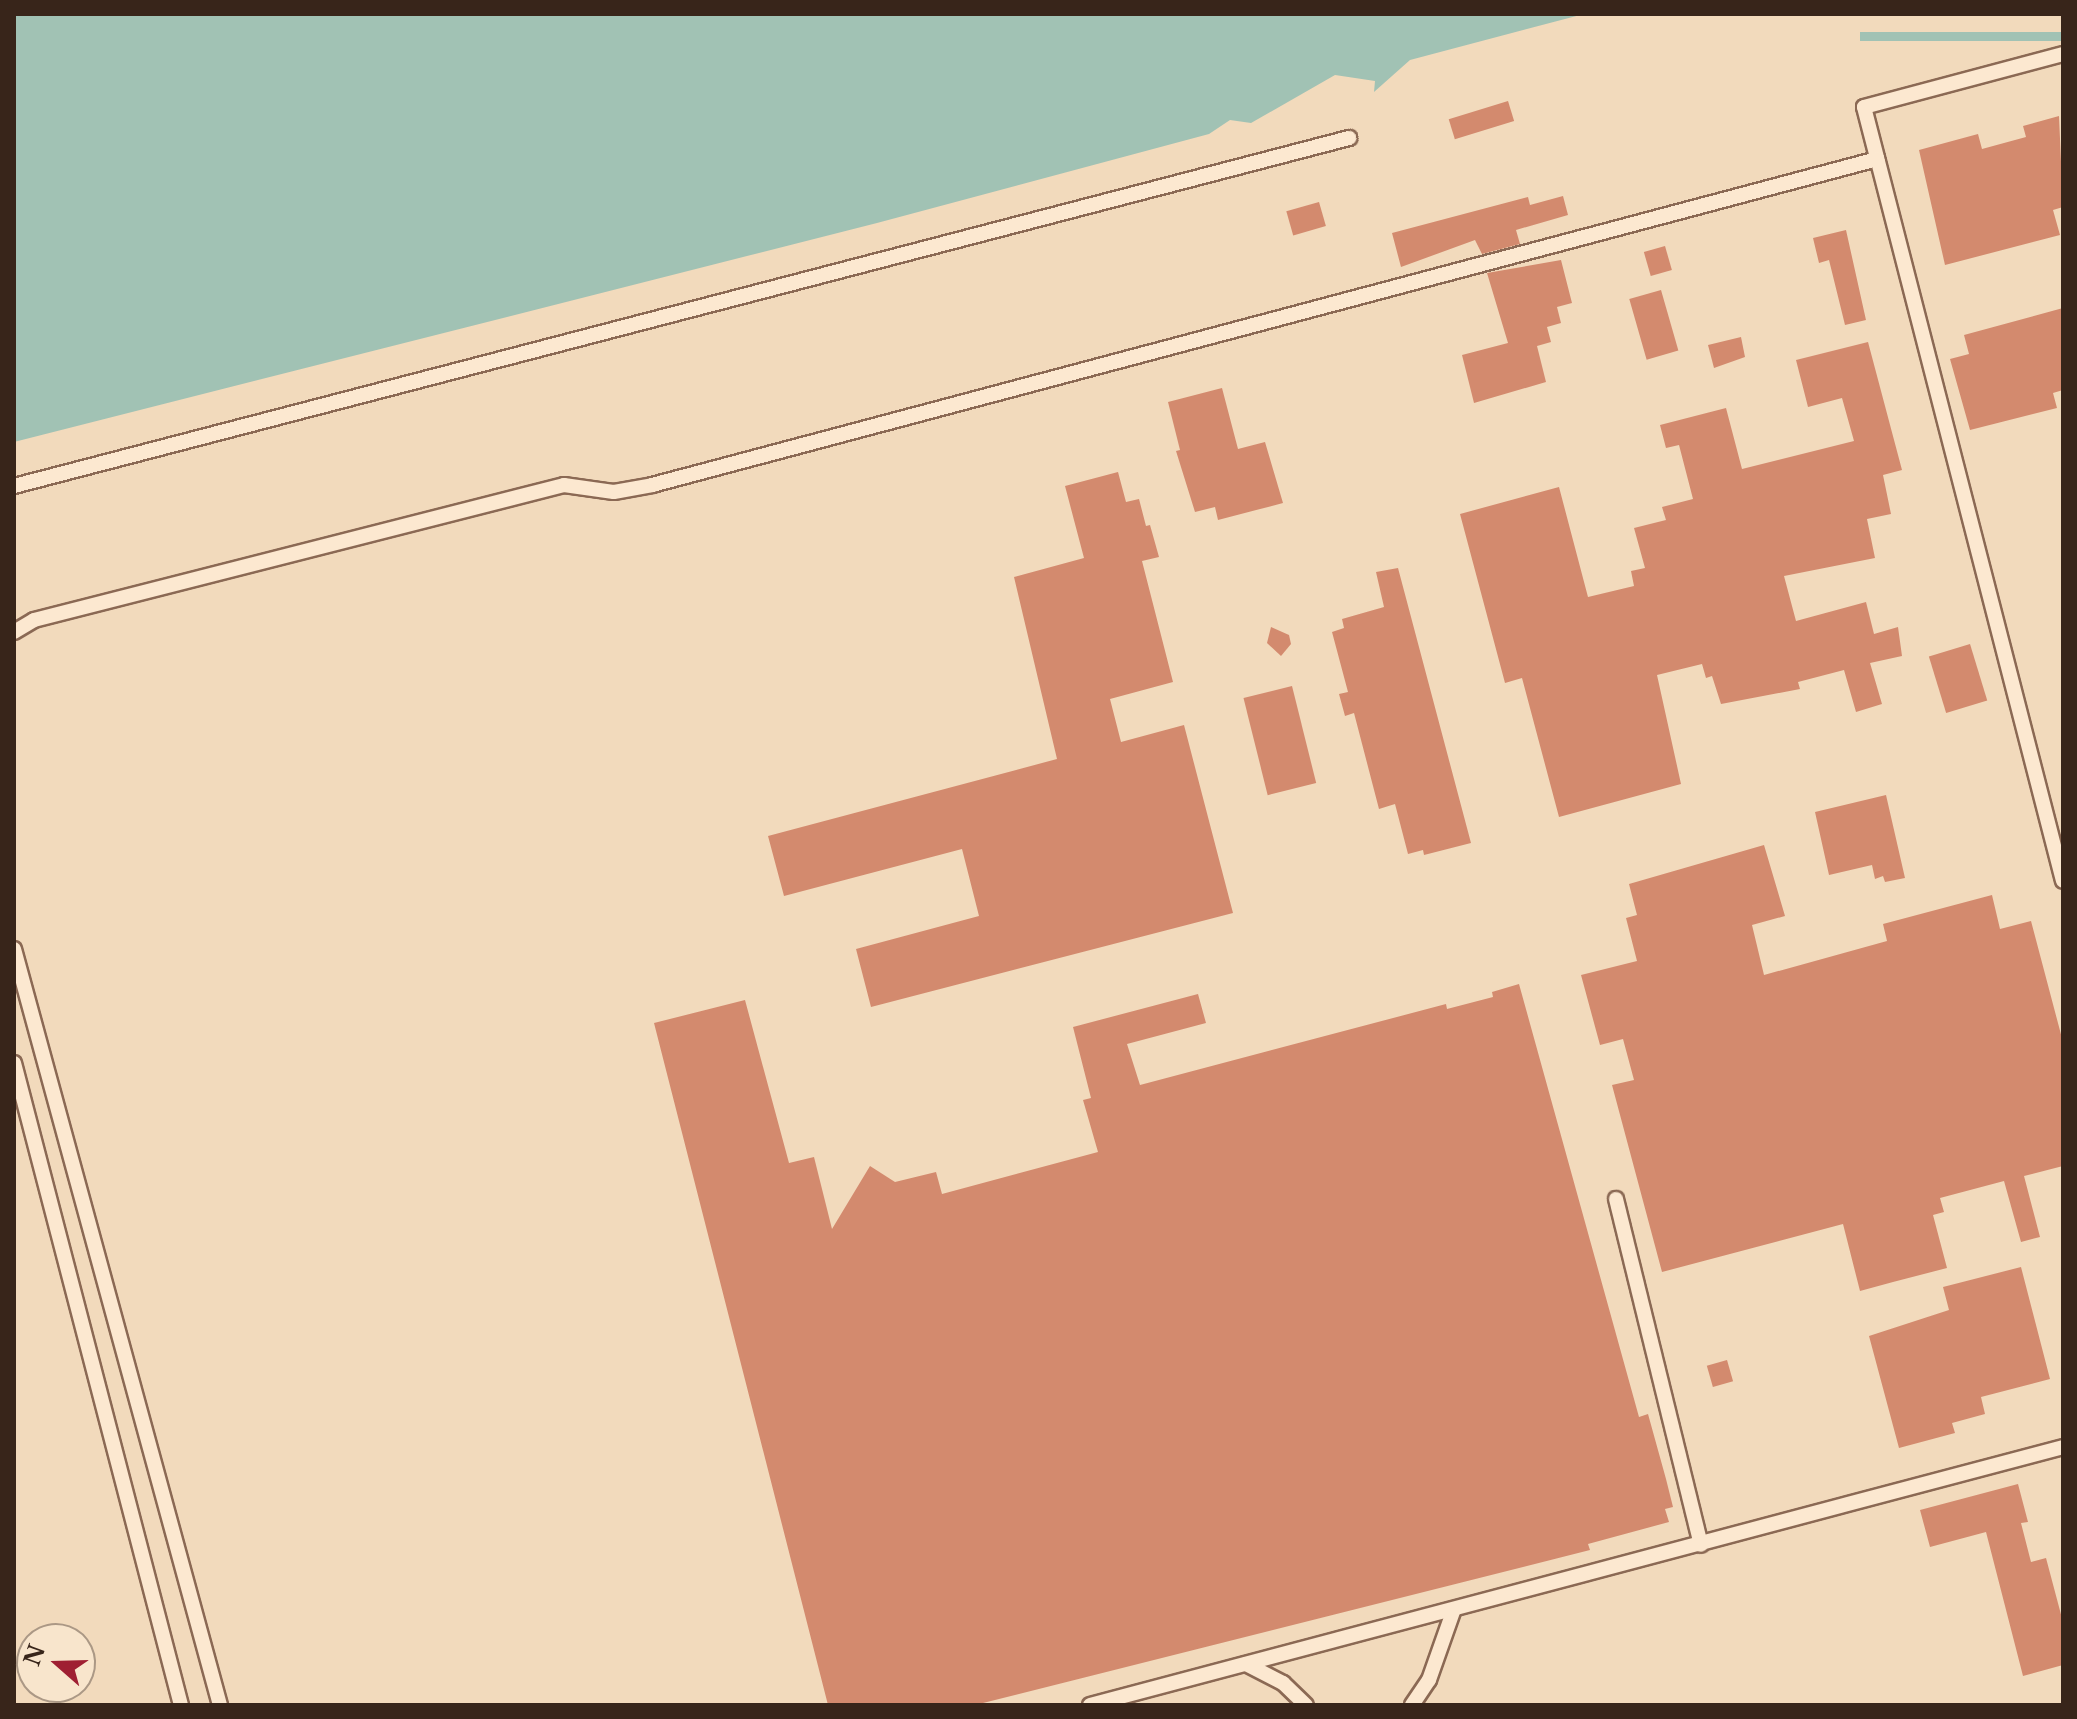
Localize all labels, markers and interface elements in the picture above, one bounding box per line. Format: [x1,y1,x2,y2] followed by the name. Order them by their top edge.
[16,1623,96,1703] north arrow
[19,1641,51,1670] text: N

